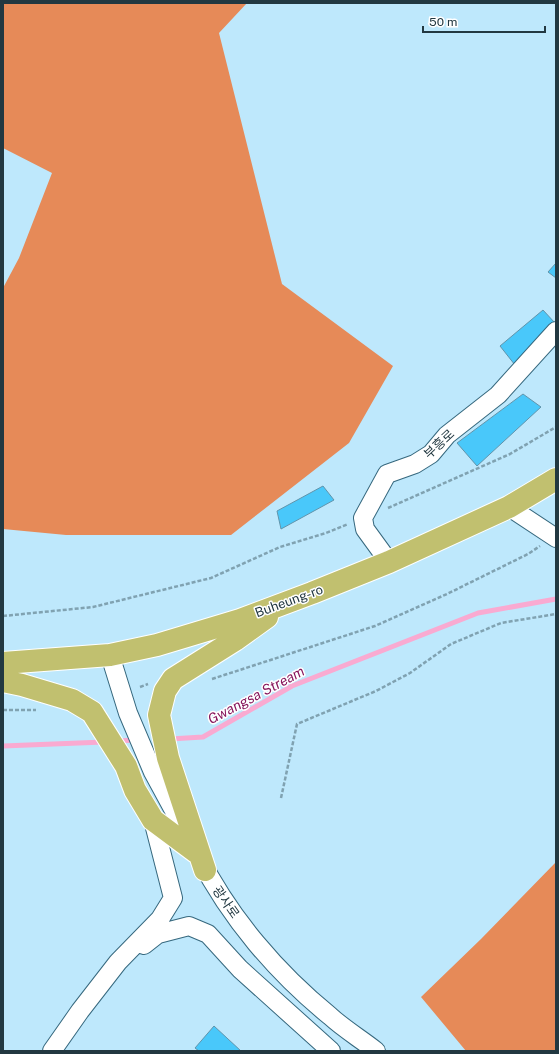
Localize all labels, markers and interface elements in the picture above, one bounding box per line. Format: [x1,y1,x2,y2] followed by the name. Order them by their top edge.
[423,8,545,34] scale bar
[429,15,457,29] text: 50 m
[421,426,457,462] street label: 부흥로
[253,582,325,620] street label: Buheung-ro
[205,663,307,727] water label: Gwangsa Stream
[210,883,242,921] street label: 광사로

